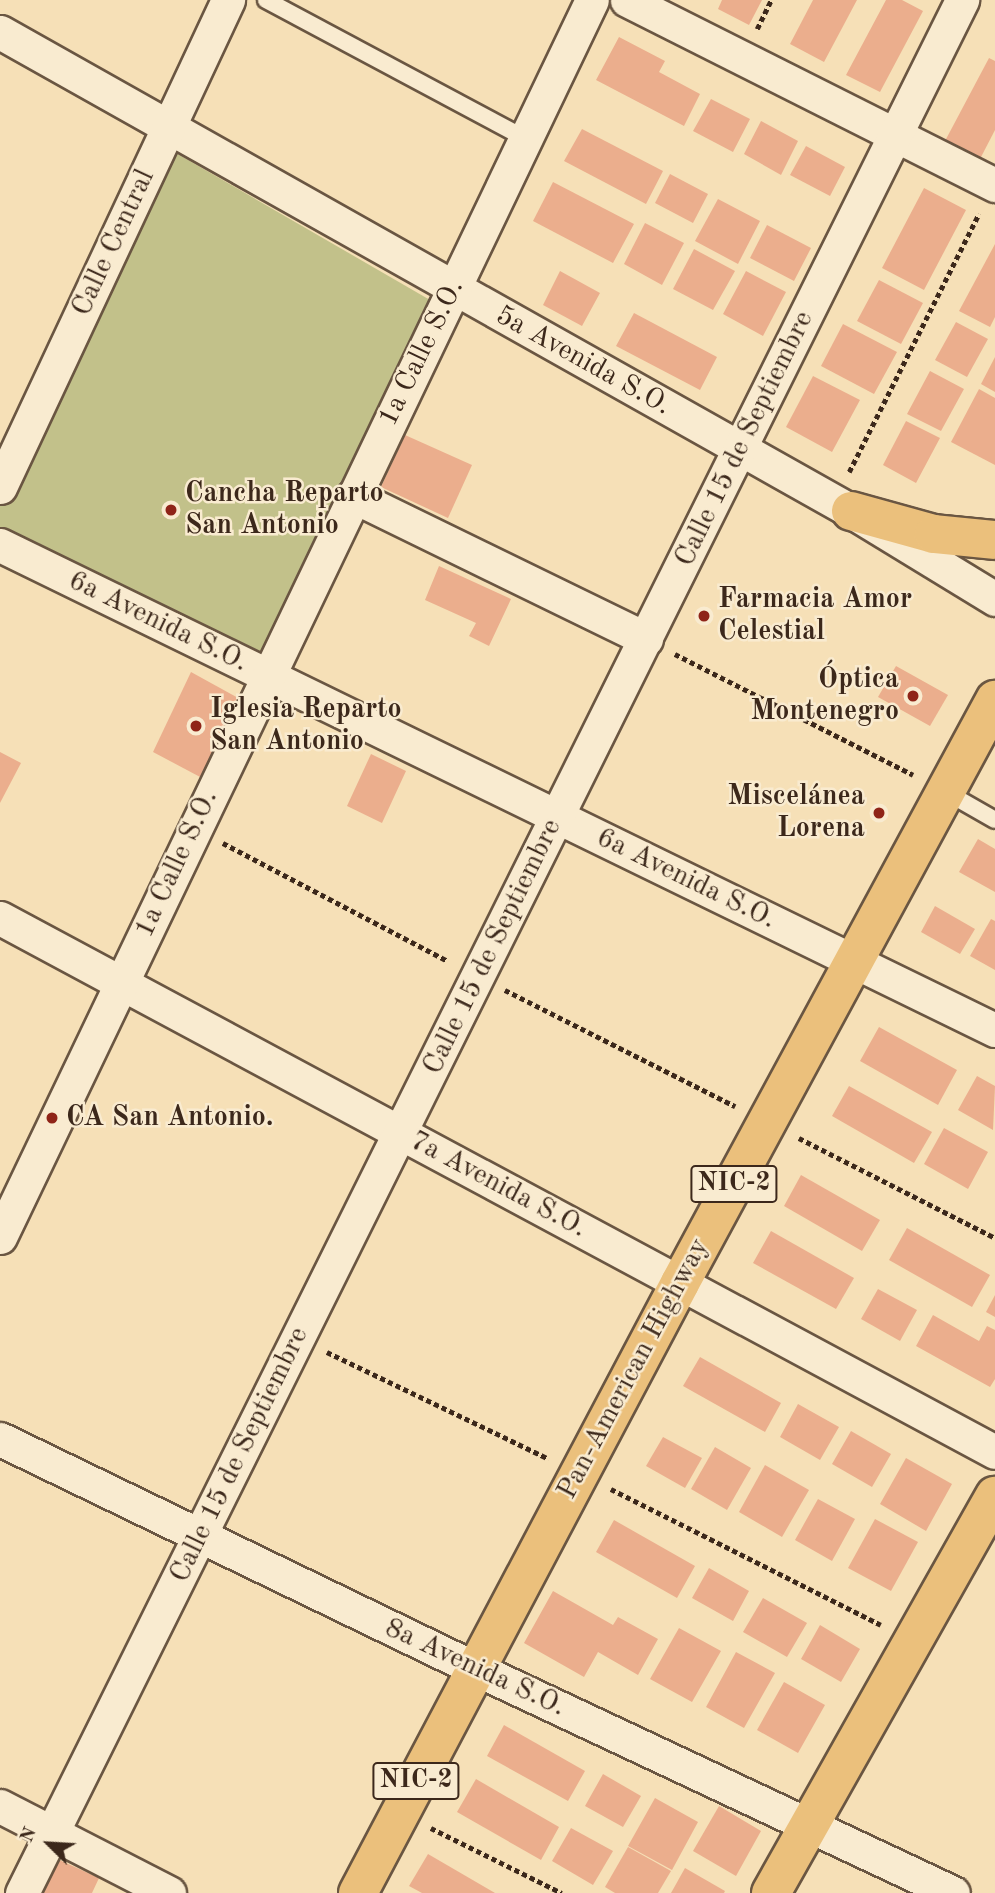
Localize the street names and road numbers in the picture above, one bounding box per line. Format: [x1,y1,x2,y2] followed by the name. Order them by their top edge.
[65,164,163,322] street label: Calle Central
[372,274,472,432] street label: 1a Calle S.O.
[489,299,677,423] street label: 5a Avenida S.O.
[669,306,821,572] street label: Calle 15 de Septiembre
[63,564,253,680] street label: 6a Avenida S.O.
[128,785,226,943] street label: 1a Calle S.O.
[417,814,569,1080] street label: Calle 15 de Septiembre
[591,821,781,937] street label: 6a Avenida S.O.
[404,1124,592,1246] street label: 7a Avenida S.O.
[690,1162,778,1206] road number: NIC-2
[551,1233,717,1505] street label: Pan-American Highway
[164,1322,316,1588] street label: Calle 15 de Septiembre
[379,1611,571,1725] street label: 8a Avenida S.O.
[372,1758,460,1803] road number: NIC-2

